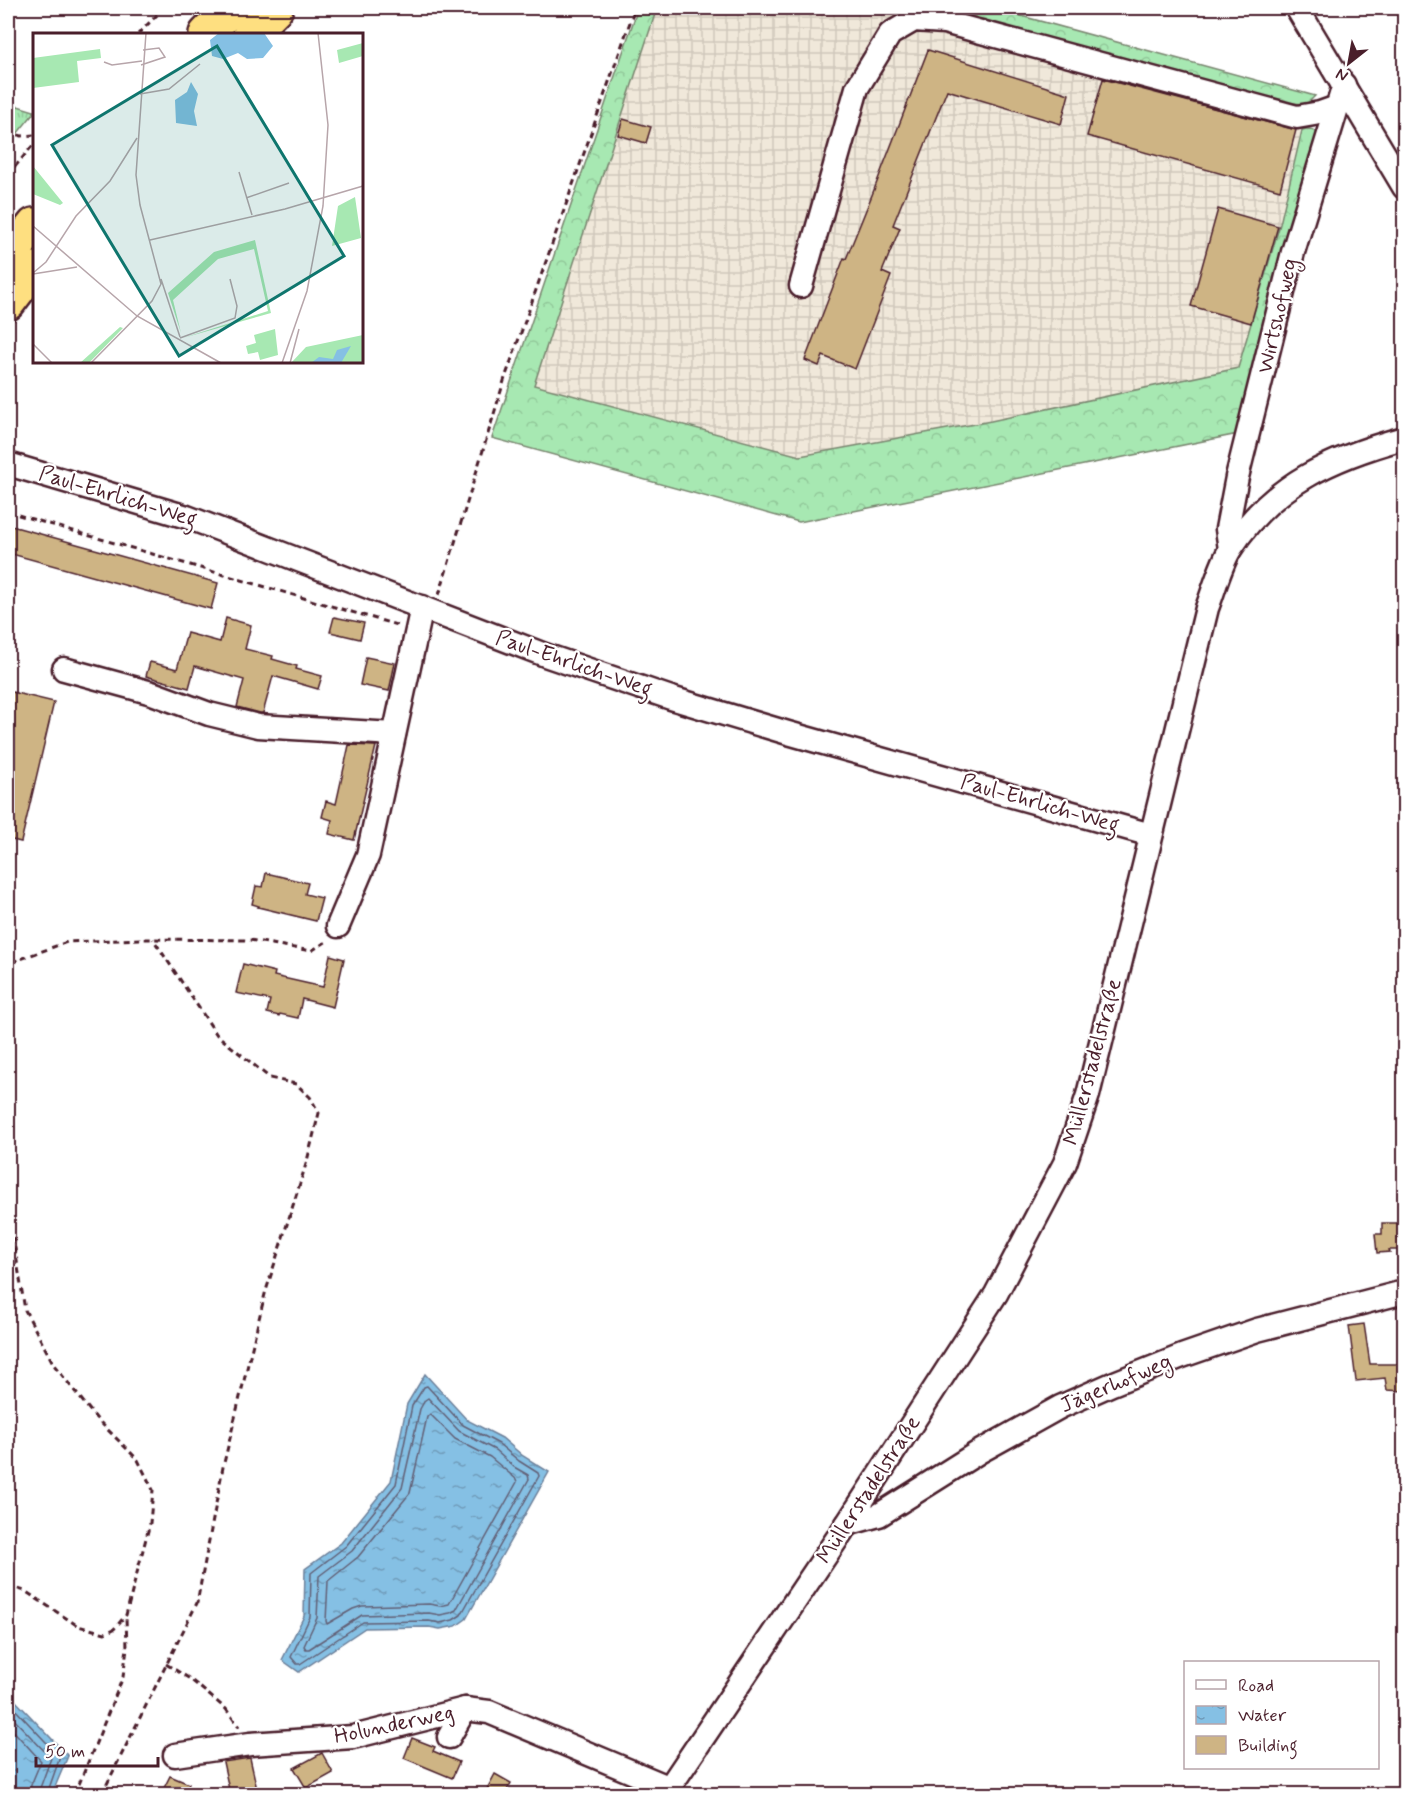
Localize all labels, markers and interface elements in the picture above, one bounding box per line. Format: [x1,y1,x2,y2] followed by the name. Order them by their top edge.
[33,33,363,363] inset map
[1319,33,1379,93] north arrow
[1332,63,1352,86] text: N
[1251,256,1308,377] street label: Wirtshofweg
[35,460,201,537] street label: Paul-Ehrlich-Weg
[491,624,656,707] street label: Paul-Ehrlich-Weg
[956,768,1123,843] street label: Paul-Ehrlich-Weg
[1057,976,1129,1148] street label: Müllerstadelstraße
[1056,1348,1177,1423] street label: Jägerhofweg
[811,1410,927,1569] street label: Müllerstadelstraße
[1184,1661,1379,1769] legend
[1238,1674,1274,1698] text: Road
[332,1699,457,1752] street label: Holunderweg
[1238,1704,1287,1728] text: Water
[36,1730,158,1768] scale bar
[1238,1734,1298,1760] text: Building
[45,1740,85,1764] text: 50 m

